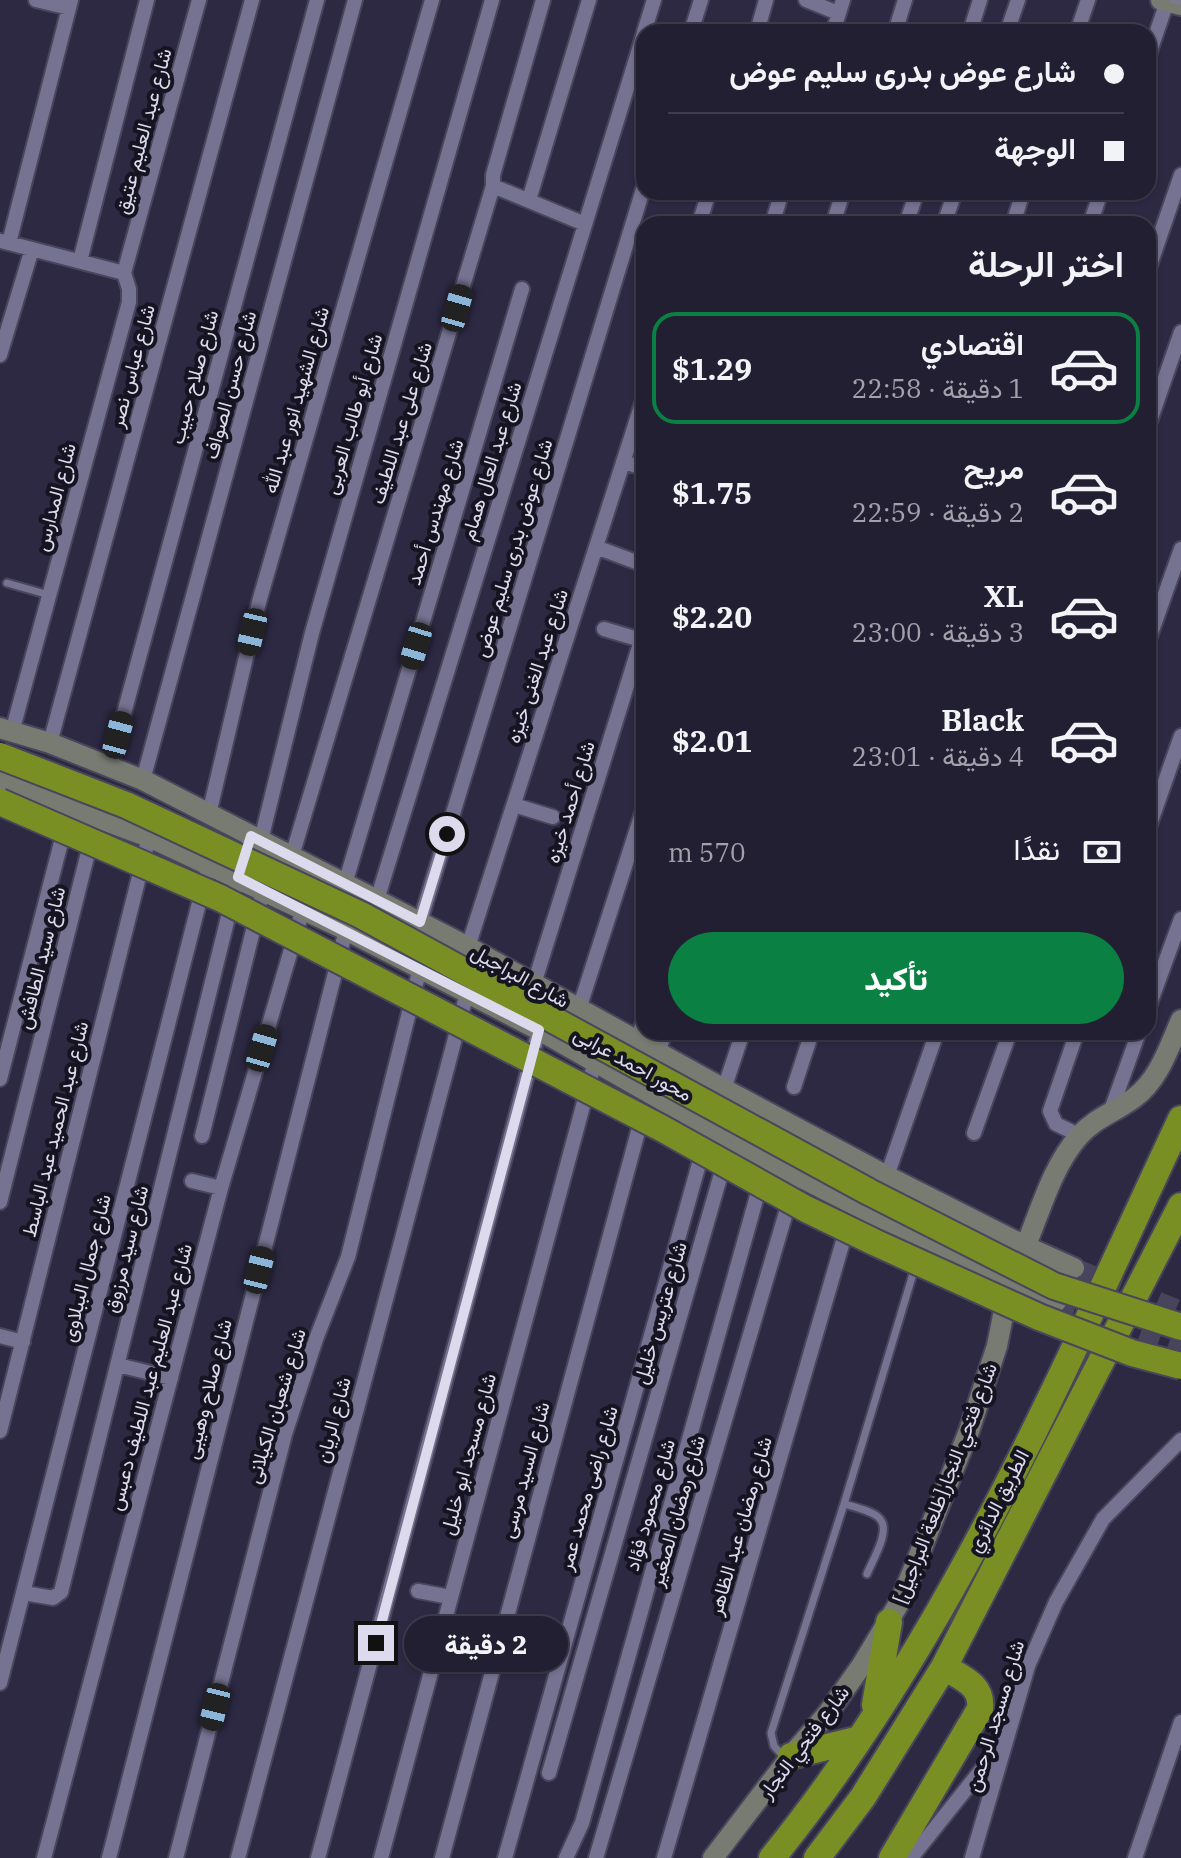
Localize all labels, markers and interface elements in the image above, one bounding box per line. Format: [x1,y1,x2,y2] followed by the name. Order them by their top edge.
[107,45,179,217] street label: شارع عبد العليم عتيق
[729,51,1076,90] text: شارع عوض بدرى سليم عوض
[994,128,1076,167] text: الوجهة
[968,240,1124,287] text: اختر الرحلة
[439,282,475,334] car
[102,301,162,432] street label: شارع عباس نصر
[256,303,336,497] street label: شارع الشهيد انور عبد الله
[163,307,225,447] street label: شارع صلاح حبيب
[197,308,263,462] street label: شارع حسن الصواف
[921,324,1024,363] text: اقتصادي
[317,330,389,498] street label: شارع أبو طالب العربى
[1048,332,1120,404] icon: car
[363,339,439,507] street label: شارع على عبد اللطيف
[672,349,752,388] text: $1.29
[852,371,1024,405] text: 1 دقيقة · 22:58
[454,378,528,544] street label: شارع عبد العال همام
[466,435,560,661] street label: شارع عوض بدرى سليم عوض
[399,436,471,588] street label: شارع مهندس أحمد
[27,440,83,554] street label: شارع المدارس
[964,448,1024,487] text: مريح
[1048,456,1120,528] icon: car
[672,473,752,512] text: $1.75
[852,495,1024,529] text: 2 دقيقة · 22:59
[984,576,1024,615] text: XL
[1048,580,1120,652] icon: car
[499,585,575,747] street label: شارع عبد الغنى خيزه
[672,597,752,636] text: $2.20
[235,606,269,658] car
[852,615,1024,649] text: 3 دقيقة · 23:00
[398,620,434,672] car
[941,700,1024,739] text: Black
[1048,704,1120,776] icon: car
[100,709,136,761] car
[672,721,752,760] text: $2.01
[538,737,602,867] street label: شارع أحمد خيزه
[852,739,1024,773] text: 4 دقيقة · 23:01
[429,816,465,852] route start
[1014,829,1060,868] text: نقدًا
[1080,830,1124,874] icon: cash
[668,835,746,869] text: 570 m
[10,884,72,1032] street label: شارع سيد الطافش
[668,932,1124,1024] button: تأكيد
[466,938,574,1014] street label: شارع البراجيل
[15,1018,95,1240] street label: شارع عبد الحميد عبد الباسط
[569,1020,697,1107] street label: محور احمد عرابى
[244,1022,280,1074] car
[97,1182,155,1316] street label: شارع سيد مرزوق
[54,1191,118,1345] street label: شارع جمال الببلاوى
[626,1239,694,1387] street label: شارع عتريس خليل
[101,1240,199,1514] street label: شارع عبد العليم عبد اللطيف دعبس
[242,1244,276,1296] car
[177,1316,239,1462] street label: شارع صلاح وهيبى
[239,1325,313,1487] street label: شارع شعبان الكيلانى
[886,1359,1007,1608] street label: شارع فتحي النجار[طلعة البراجيل]
[433,1370,503,1538] street label: شارع مسجد ابو خليل
[308,1374,358,1466] street label: شارع الريان
[493,1399,557,1541] street label: شارع السيد مرسى
[551,1402,625,1575] street label: شارع راضى محمد عمر
[642,1432,712,1591] street label: شارع رمضان الصغير
[701,1433,779,1620] street label: شارع رمضان عبد الظاهر
[618,1436,682,1574] street label: شارع محمود فؤاد
[960,1445,1038,1558] street label: الطريق الدائري
[404,1615,568,1671] callout: 2 دقيقة
[358,1625,394,1661] route end
[444,1627,528,1661] text: 2 دقيقة
[959,1637,1031,1795] street label: شارع مسجد الرحمن
[752,1680,858,1807] street label: شارع فتحي النجار
[198,1681,232,1733] car

